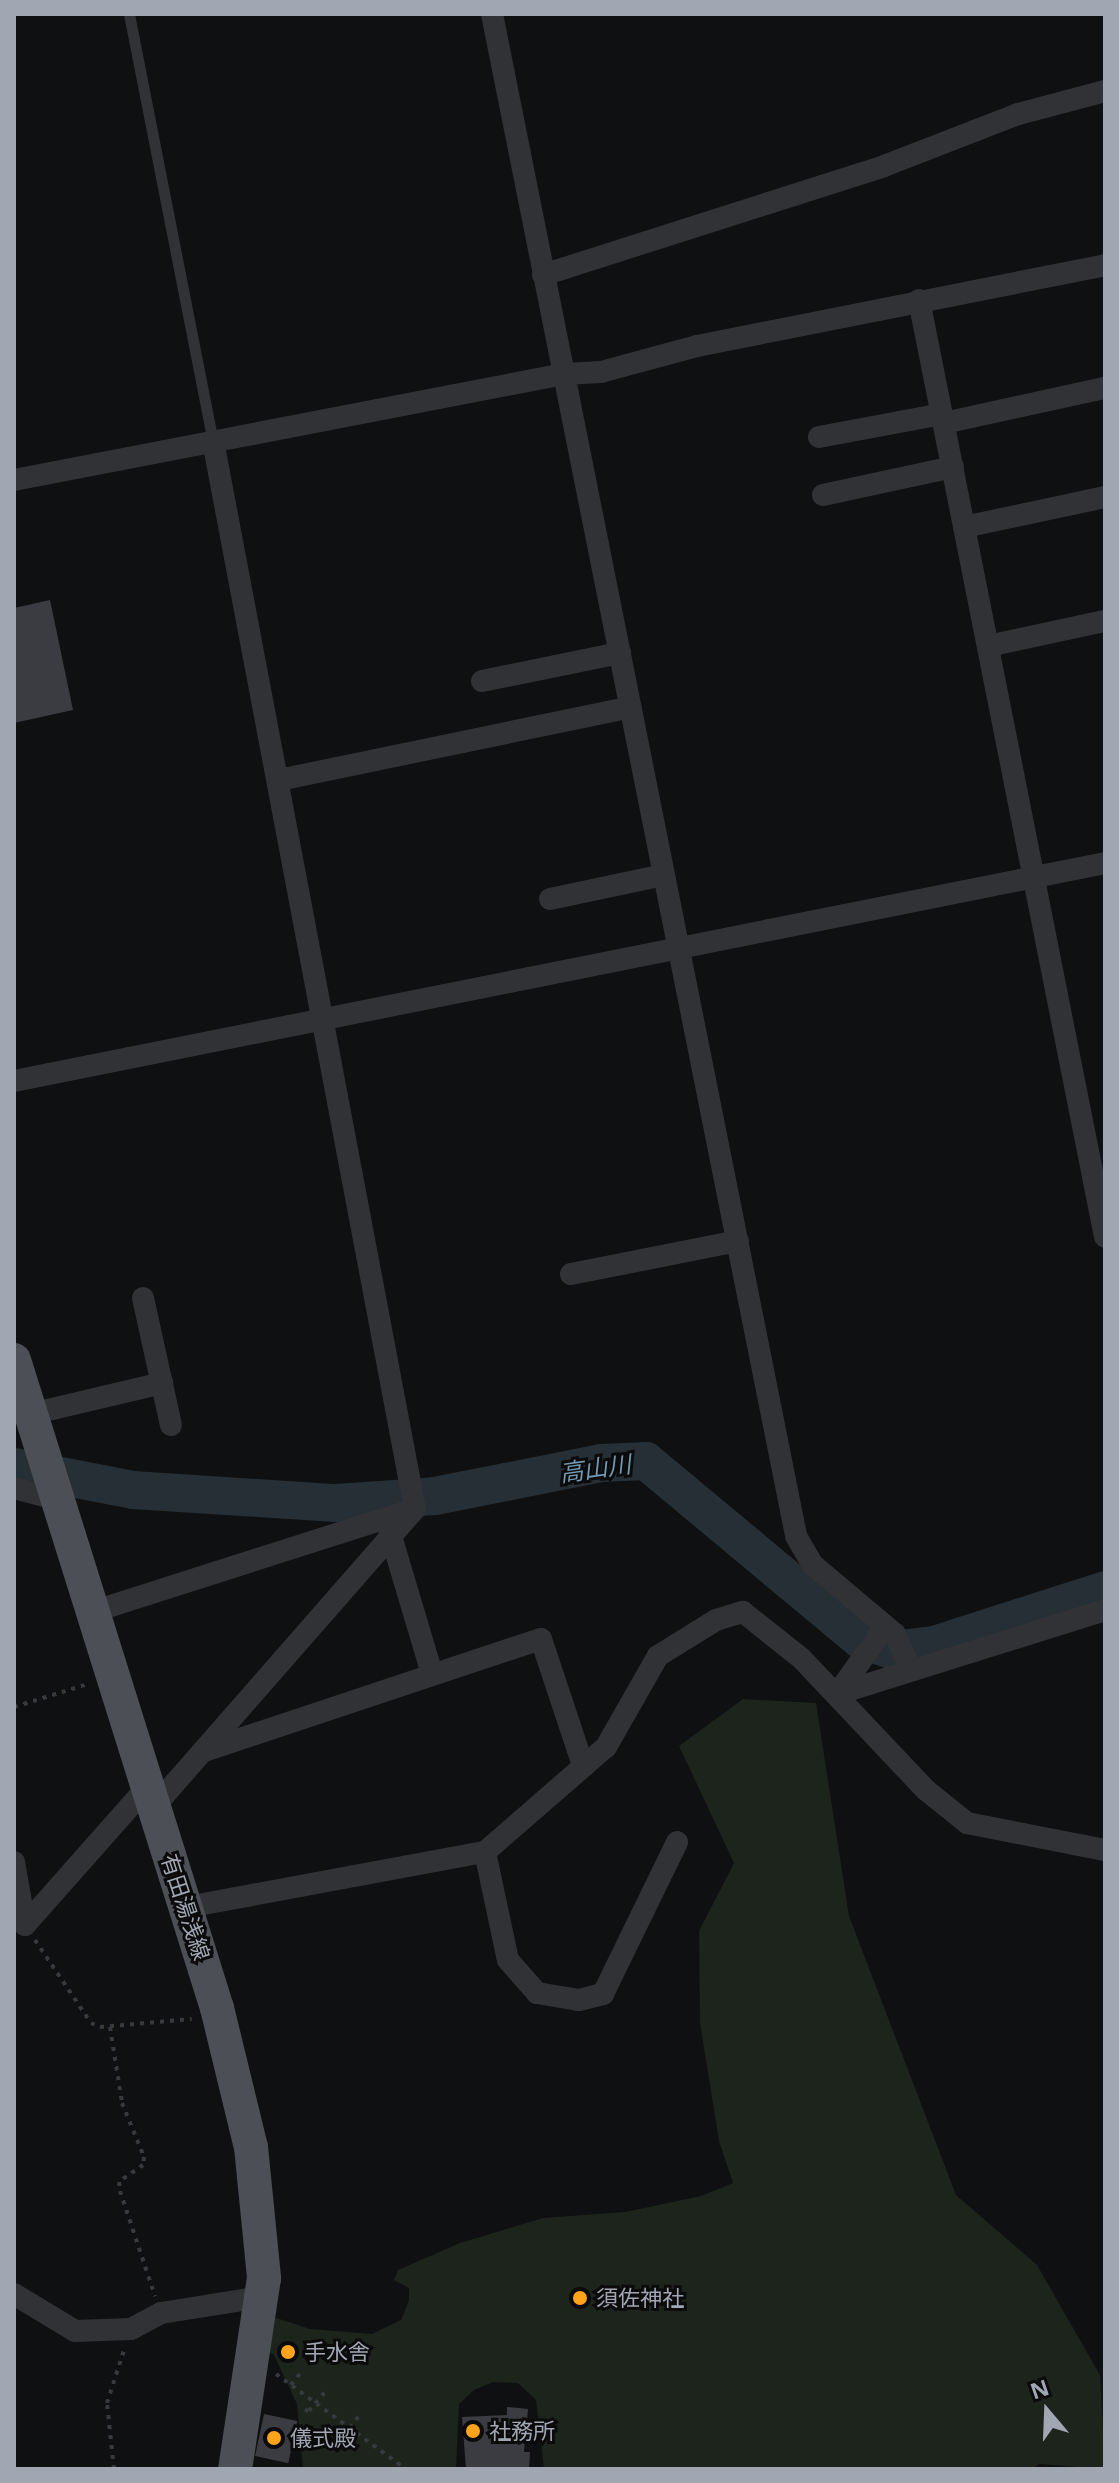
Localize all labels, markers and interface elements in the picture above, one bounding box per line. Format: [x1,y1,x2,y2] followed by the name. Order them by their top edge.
[557,1449,633,1487] water label: 高山川
[156,1851,216,1963] street label: 有田湯浅線
[596,2285,684,2311] place label: 須佐神社
[571,2289,589,2307] marker: 須佐神社
[304,2339,370,2365] place label: 手水舎
[279,2343,297,2361] marker: 手水舎
[1007,2371,1087,2451] north arrow
[1026,2371,1053,2405] text: N
[489,2418,555,2444] place label: 社務所
[464,2422,482,2440] marker: 社務所
[290,2425,356,2451] place label: 儀式殿
[265,2429,283,2447] marker: 儀式殿

